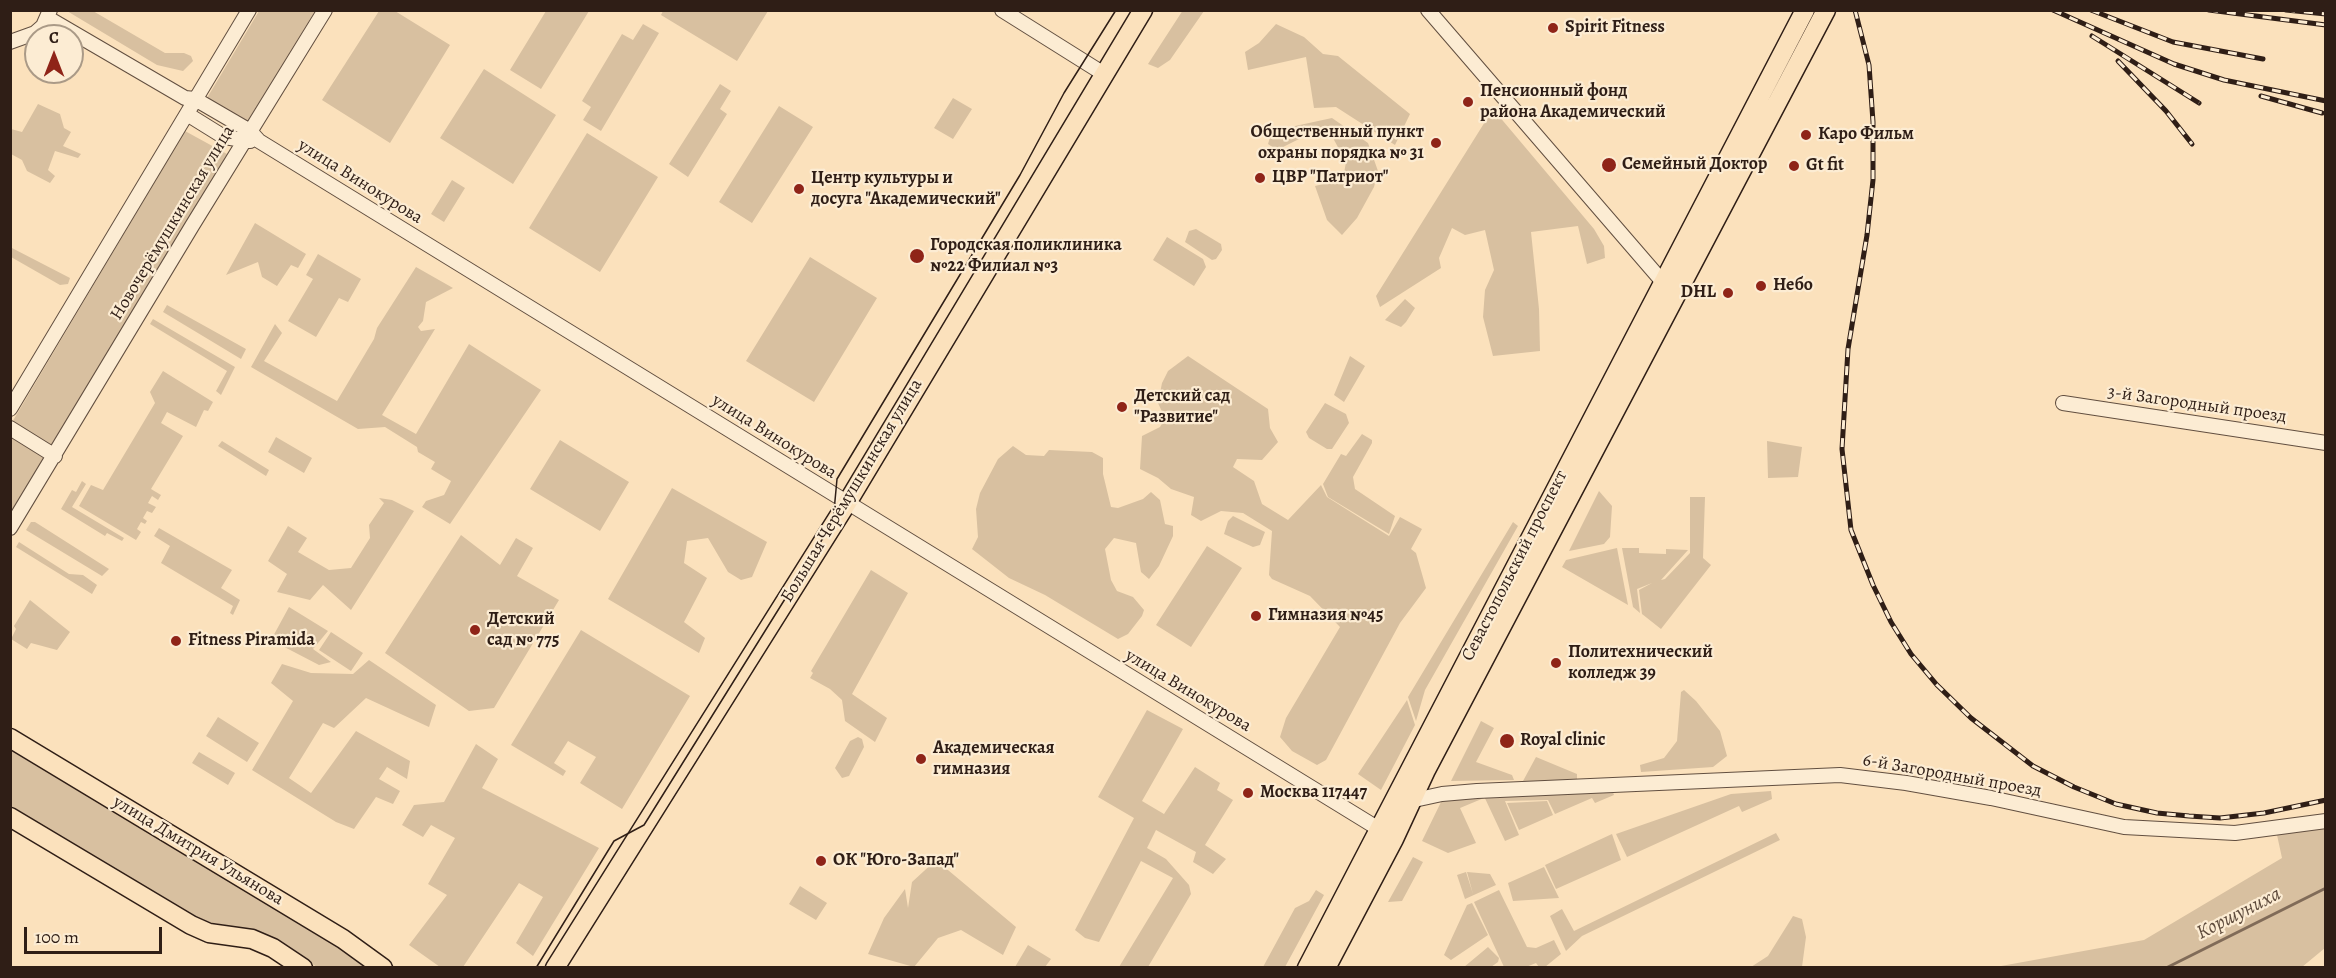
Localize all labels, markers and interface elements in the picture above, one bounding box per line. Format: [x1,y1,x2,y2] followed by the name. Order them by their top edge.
[1565,17,1665,39] place label: Spirit Fitness
[1546,21,1560,35] marker: Spirit Fitness
[24,24,84,84] north arrow
[49,27,59,49] text: С
[1480,81,1666,124] place label: Пенсионный фонд района Академический
[1461,95,1475,109] marker: Пенсионный фонд района Академический
[106,122,240,324] street label: Новочерёмушкинская улица
[1250,122,1424,164] place label: Общественный пункт охраны порядка № 31
[1818,124,1914,146] place label: Каро Фильм
[1799,128,1813,142] marker: Каро Фильм
[294,135,426,229] street label: улица Винокурова
[1429,136,1443,150] marker: Общественный пункт охраны порядка № 31
[1622,154,1767,176] place label: Семейный Доктор
[1806,155,1844,177] place label: Gt fit
[1600,156,1618,174] marker: Семейный Доктор
[1787,159,1801,173] marker: Gt fit
[1272,167,1389,189] place label: ЦВР "Патриот"
[811,168,1001,210] place label: Центр культуры и досуга "Академический"
[1253,171,1267,185] marker: ЦВР "Патриот"
[792,182,806,196] marker: Центр культуры и досуга "Академический"
[930,235,1122,278] place label: Городская поликлиника №22 Филиал №3
[908,247,926,265] marker: Городская поликлиника №22 Филиал №3
[1773,275,1813,297] place label: Небо
[1754,279,1768,293] marker: Небо
[1681,282,1716,304] place label: DHL
[1721,286,1735,300] marker: DHL
[777,375,927,607] street label: Большая Черёмушкинская улица
[2106,382,2288,428] street label: 3-й Загородный проезд
[1134,386,1230,428] place label: Детский сад "Развитие"
[708,390,840,484] street label: улица Винокурова
[1115,400,1129,414] marker: Детский сад "Развитие"
[1457,467,1573,665] street label: Севастопольский проспект
[1268,605,1383,627] place label: Гимназия №45
[487,609,559,652] place label: Детский сад № 775
[1249,609,1263,623] marker: Гимназия №45
[468,623,482,637] marker: Детский сад № 775
[188,630,315,652] place label: Fitness Piramida
[169,634,183,648] marker: Fitness Piramida
[1568,642,1713,684] place label: Политехнический колледж 39
[1121,645,1255,737] street label: улица Винокурова
[1549,656,1563,670] marker: Политехнический колледж 39
[1520,730,1606,752] place label: Royal clinic
[1498,732,1516,750] marker: Royal clinic
[933,738,1055,780] place label: Академическая гимназия
[1861,750,2043,802] street label: 6-й Загородный проезд
[914,752,928,766] marker: Академическая гимназия
[1260,782,1367,804] place label: Москва 117447
[1241,786,1255,800] marker: Москва 117447
[109,791,287,911] street label: улица Дмитрия Ульянова
[833,850,959,872] place label: ОК "Юго-Запад"
[814,854,828,868] marker: ОК "Юго-Запад"
[2193,883,2285,945] water label: Коршуниха
[27,915,165,953] scale bar
[35,925,79,949] text: 100 m

